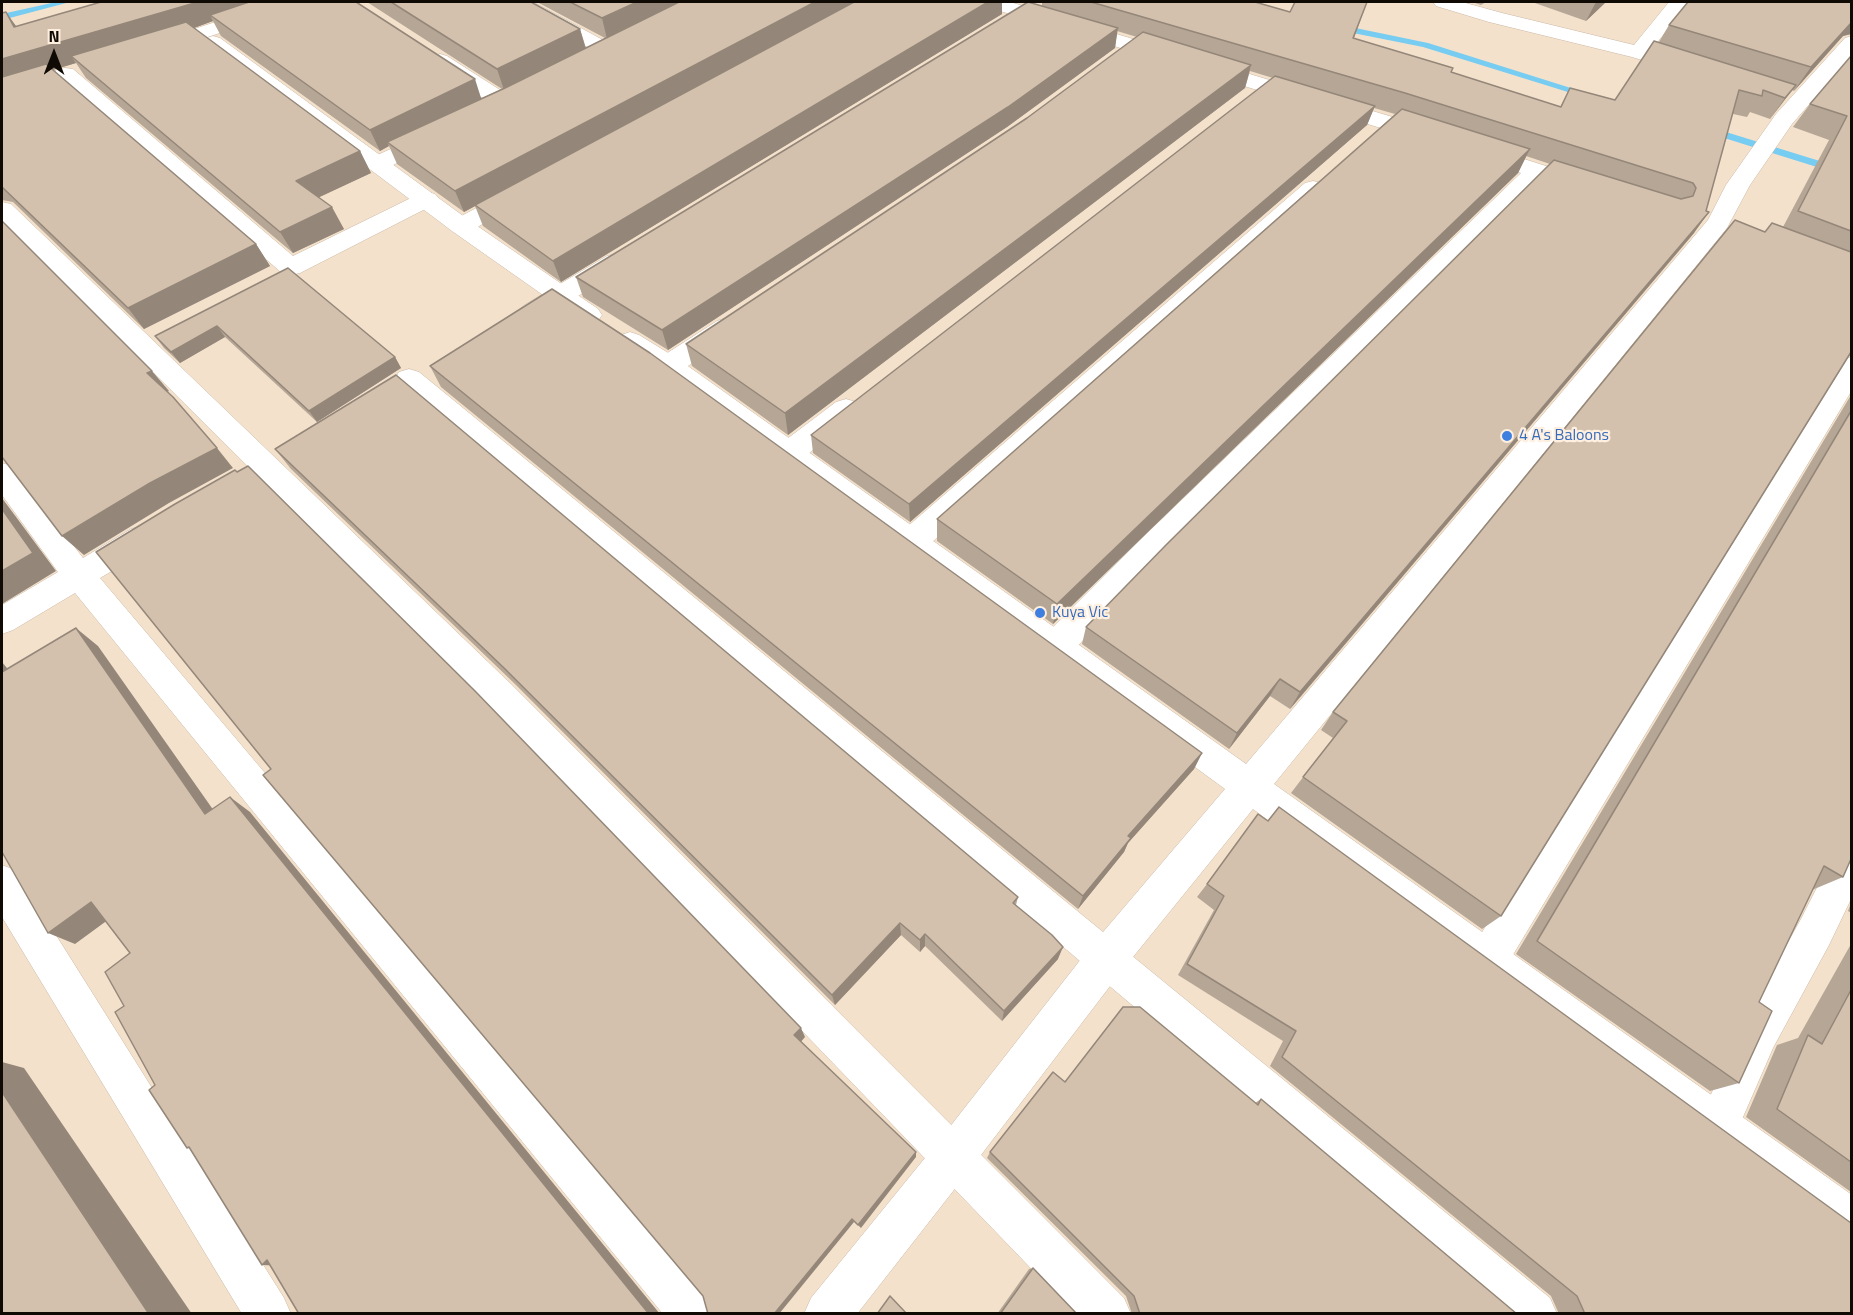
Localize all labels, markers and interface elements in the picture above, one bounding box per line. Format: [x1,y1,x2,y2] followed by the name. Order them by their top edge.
[24,24,84,84] north arrow
[48,24,60,48] text: N
[1519,426,1609,446] place label: 4 A's Baloons
[1500,429,1514,443] marker: 4 A's Baloons
[1052,603,1108,623] place label: Kuya Vic
[1033,606,1047,620] marker: Kuya Vic

